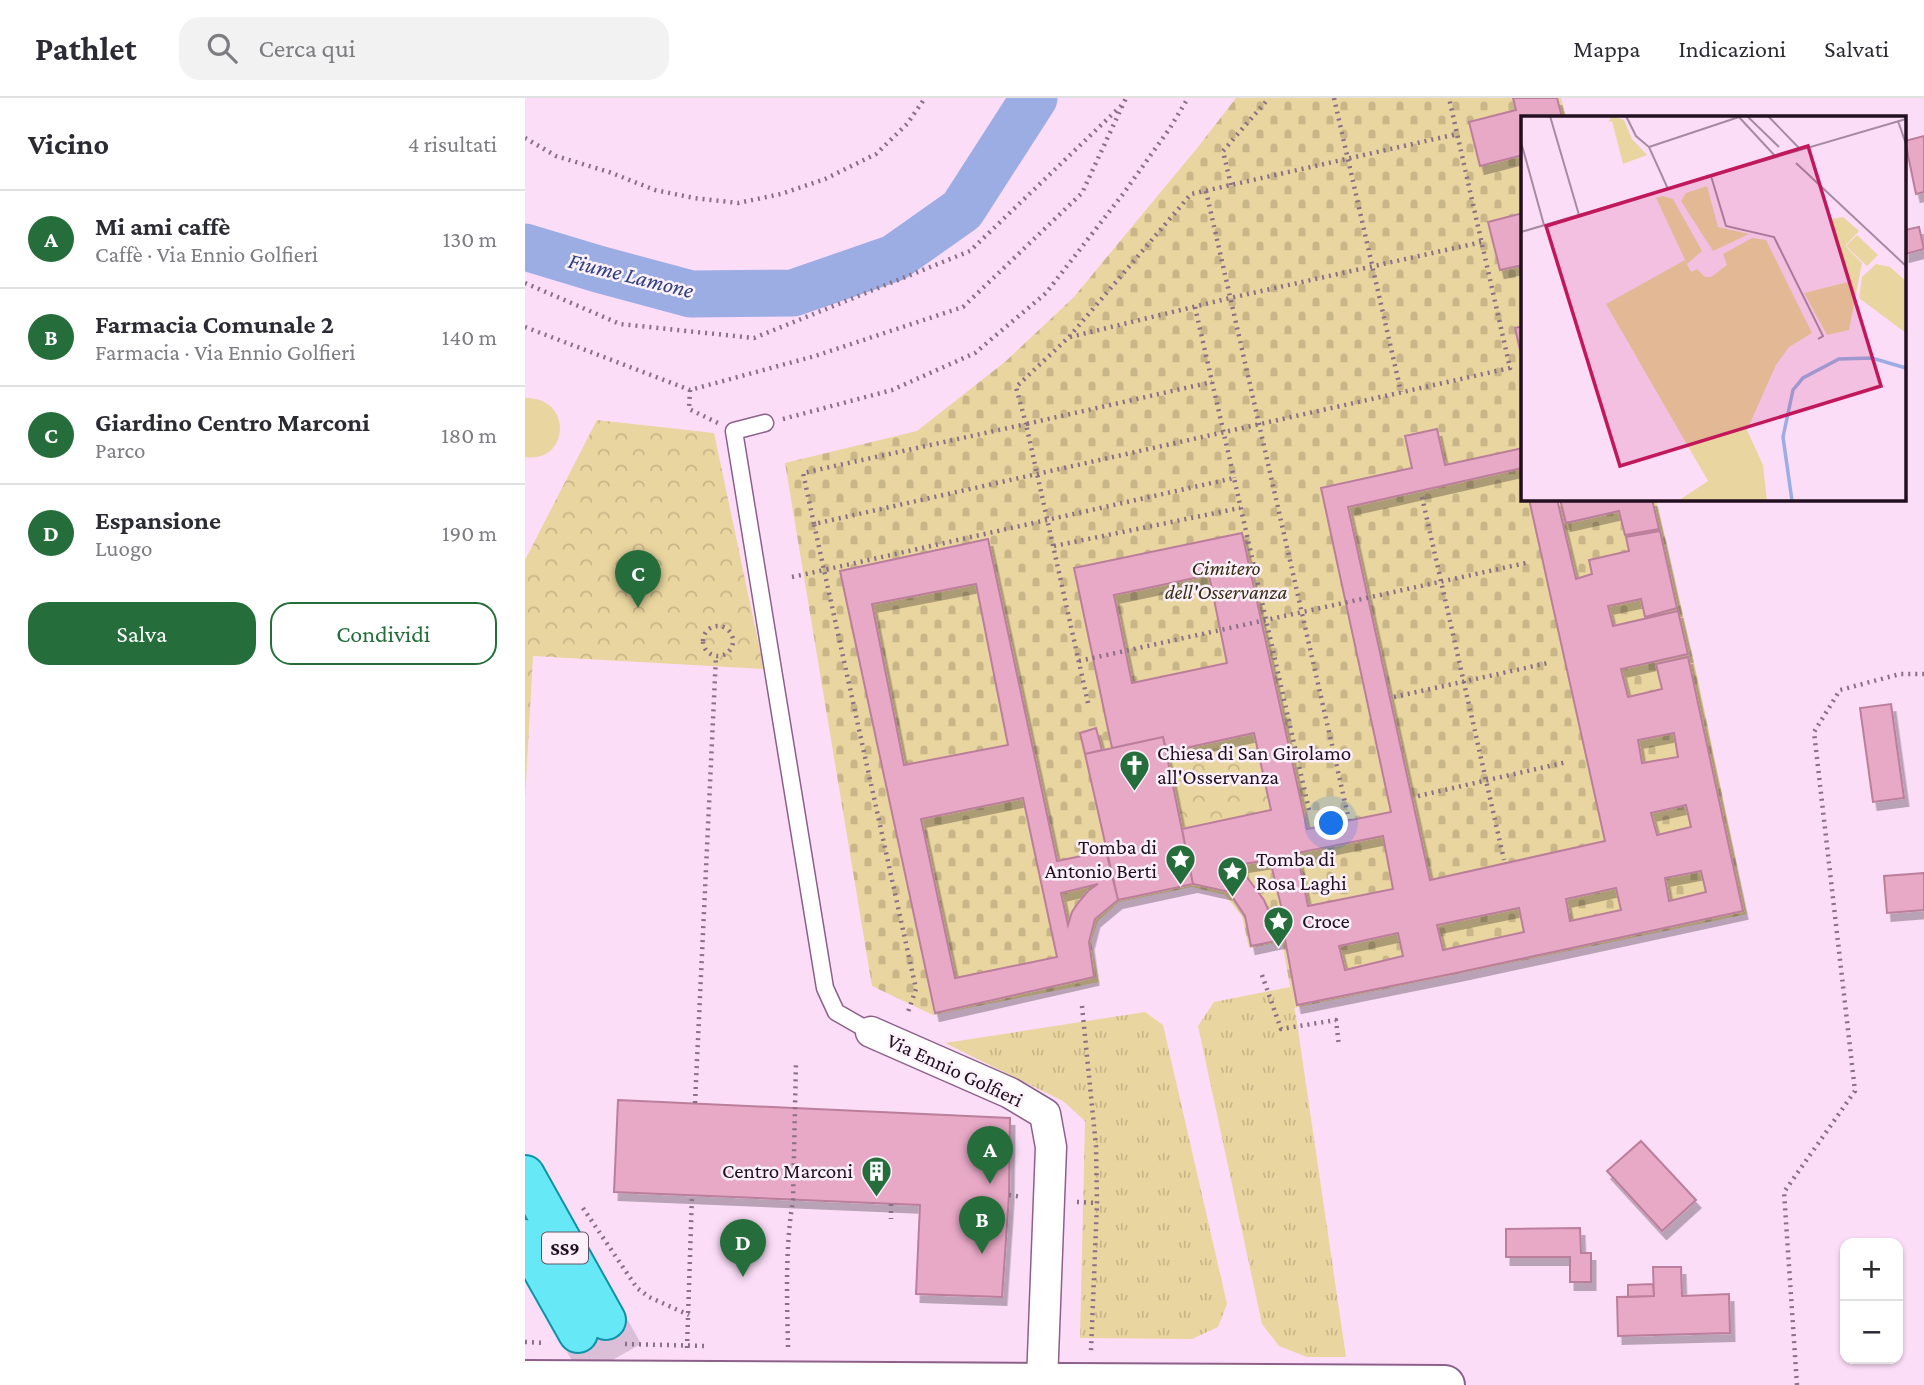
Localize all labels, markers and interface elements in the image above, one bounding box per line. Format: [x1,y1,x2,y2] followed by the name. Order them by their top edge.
[179,17,669,80] search box
[203,29,241,67] icon: search
[35,30,137,67] text: Pathlet
[259,34,356,63] text: Cerca qui
[1573,35,1640,62] text: Mappa
[1678,35,1786,62] text: Indicazioni
[1824,35,1889,62] text: Salvati
[1521,116,1906,500] inset map
[28,127,109,160] text: Vicino
[408,131,497,157] text: 4 risultati
[95,212,230,241] text: Mi ami caffè
[44,226,58,252] text: A
[443,226,497,252] text: 130 m
[95,241,318,267] text: Caffè · Via Ennio Golfieri
[566,247,697,303] water label: Fiume Lamone
[95,310,334,339] text: Farmacia Comunale 2
[44,324,58,350] text: B
[442,324,497,350] text: 140 m
[95,339,355,365] text: Farmacia · Via Ennio Golfieri
[95,408,370,437] text: Giardino Centro Marconi
[44,422,58,448] text: C
[441,422,497,448] text: 180 m
[95,437,145,463] text: Parco
[95,506,221,535] text: Espansione
[43,520,59,546] text: D
[442,520,497,546] text: 190 m
[95,535,152,561] text: Luogo
[615,550,661,608] pin: C
[1165,556,1287,604] park label: Cimitero dell'Osservanza
[28,602,256,665] button: Salva
[270,602,497,665] button: Condividi
[1157,741,1351,789] place label: Chiesa di San Girolamo all'Osservanza
[1117,748,1151,792] church icon: Chiesa di San Girolamo all'Osservanza
[1314,806,1348,840] your location
[1045,835,1157,883] place label: Tomba di Antonio Berti
[1163,842,1197,886] place icon: Tomba di Antonio Berti
[1256,847,1347,895] place label: Tomba di Rosa Laghi
[1216,854,1250,898] place icon: Tomba di Rosa Laghi
[1262,904,1296,948] place icon: Croce
[1302,909,1350,933] place label: Croce
[883,1028,1027,1112] street label: Via Ennio Golfieri
[967,1126,1013,1184] pin: A
[859,1154,893,1198] building icon: Centro Marconi
[722,1159,853,1183] place label: Centro Marconi
[959,1196,1005,1254] pin: B
[720,1219,766,1277] pin: D
[542,1232,588,1264] road number: SS9
[1840,1238,1903,1364] map controls
[1840,1238,1903,1301] button: +
[1840,1301,1903,1364] button: −

